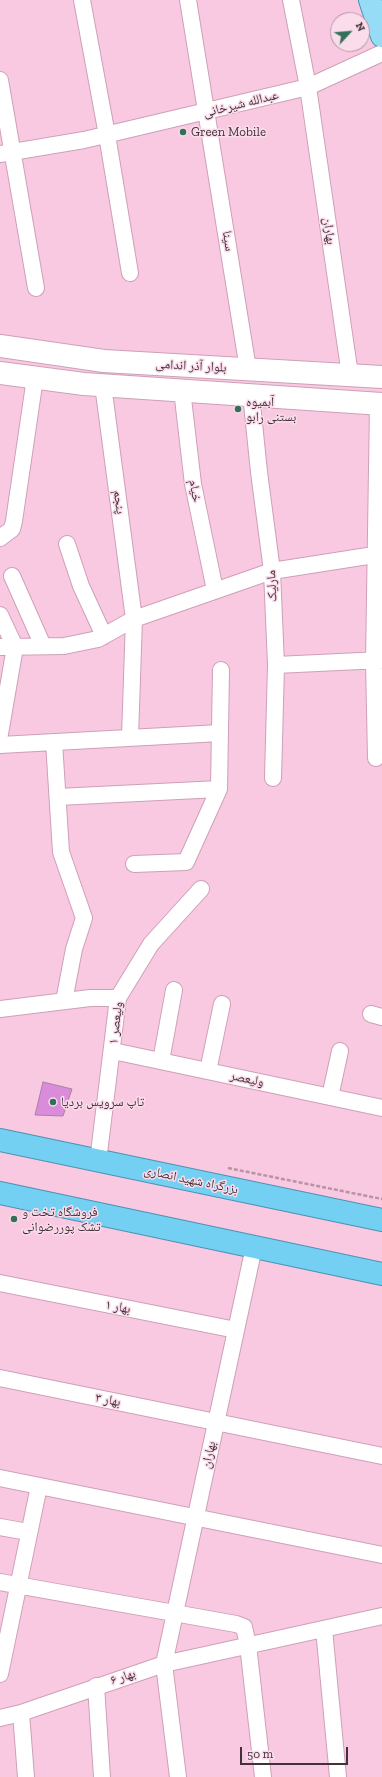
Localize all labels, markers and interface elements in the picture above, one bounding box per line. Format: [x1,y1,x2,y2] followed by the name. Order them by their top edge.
[330,12,370,52] north arrow
[353,20,368,34] text: N
[202,87,280,121] street label: عبدالله شیرخانی
[191,124,266,140] place label: Green Mobile
[178,127,188,137] marker: Green Mobile
[319,216,339,246] street label: بهاران
[219,230,237,252] street label: سینا
[155,356,227,376] street label: بلوار آذر اندامی
[246,394,296,425] place label: آبمیوه بستنی رابو
[233,404,243,414] marker: آبمیوه بستنی رابو
[185,479,205,503] street label: خیام
[110,489,128,515] street label: پنجم
[263,570,281,602] street label: مارلیک
[106,1001,126,1045] street label: ولیعصر ۱
[229,1068,265,1090] street label: ولیعصر
[61,1094,144,1110] place label: تاپ سرویس بردیا
[48,1097,58,1107] marker: تاپ سرویس بردیا
[142,1162,240,1198] street label: بزرگراه شهید انصاری
[22,1204,101,1235] place label: فروشگاه تخت و تشک پوررضوانی
[9,1214,19,1224] marker: فروشگاه تخت و تشک پوررضوانی
[104,1297,132,1317] street label: بهار ۱
[94,1390,122,1410] street label: بهار ۳
[199,1440,219,1470] street label: بهاران
[108,1666,138,1688] street label: بهار ۶
[242,1739,350,1765] scale bar
[247,1747,273,1761] text: 50 m

